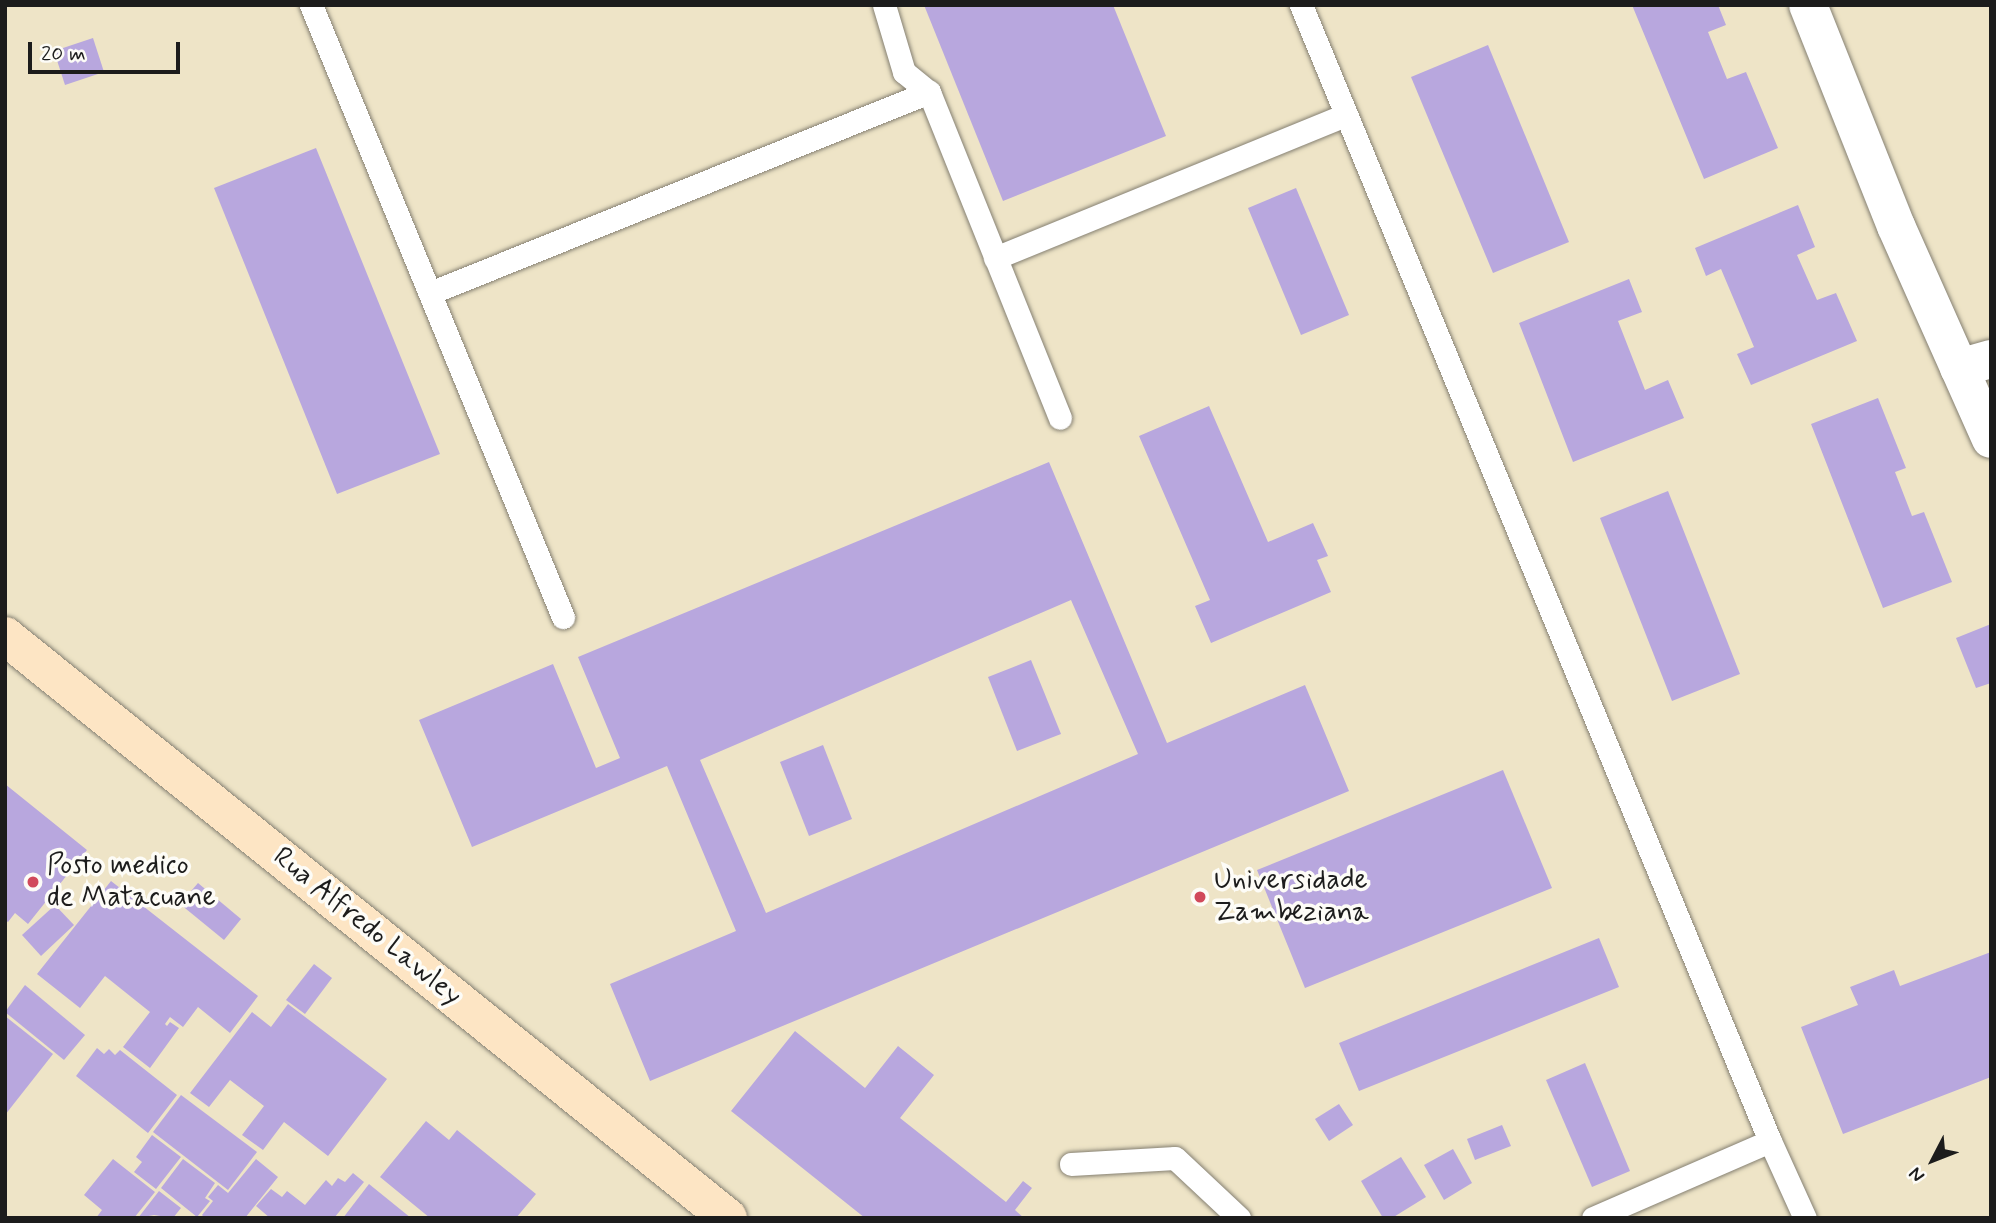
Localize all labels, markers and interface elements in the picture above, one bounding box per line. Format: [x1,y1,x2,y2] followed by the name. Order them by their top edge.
[32,28,184,72] scale bar
[41,40,86,68] text: 20 m
[268,843,466,1011] street label: Rua Alfredo Lawley
[47,849,211,915] place label: Posto medico de Matacuane
[1214,864,1369,930] place label: Universidade Zambeziana
[25,874,41,890] marker: Posto medico de Matacuane
[1192,889,1208,905] marker: Universidade Zambeziana
[1898,1125,1968,1195] north arrow
[1903,1161,1931,1187] text: N

